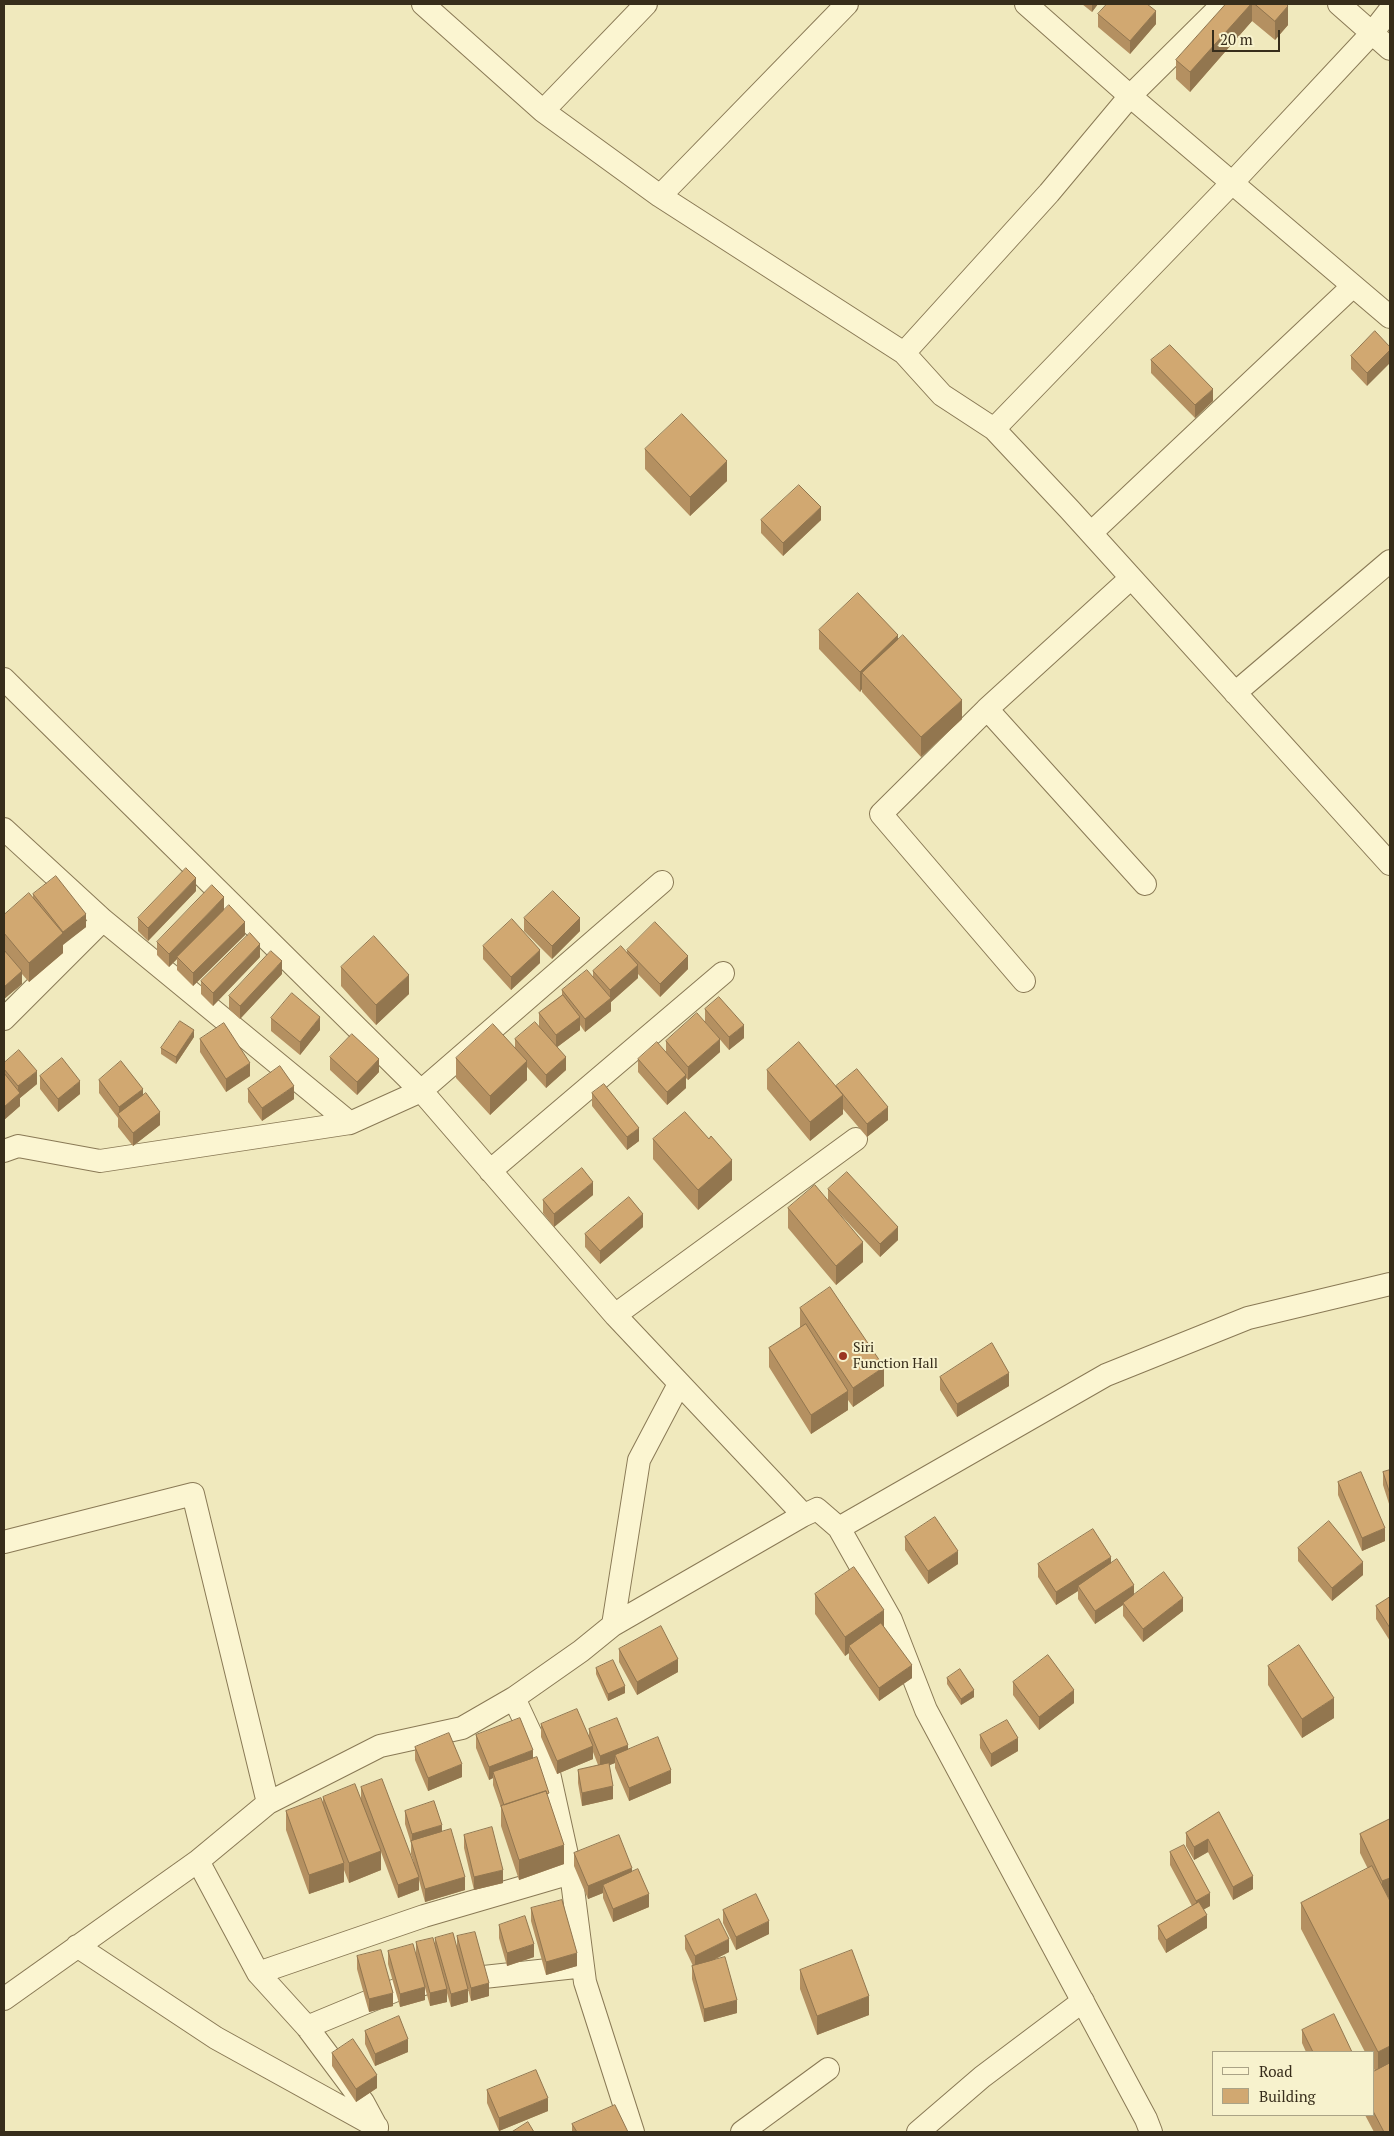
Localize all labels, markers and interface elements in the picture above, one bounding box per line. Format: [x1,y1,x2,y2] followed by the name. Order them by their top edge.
[1214,20,1282,52] scale bar
[1220,29,1253,49] text: 20 m
[853,1340,938,1372] place label: Siri Function Hall
[837,1350,849,1362] marker: Siri Function Hall
[1212,2051,1374,2116] legend
[1259,2061,1292,2081] text: Road
[1259,2086,1316,2106] text: Building

